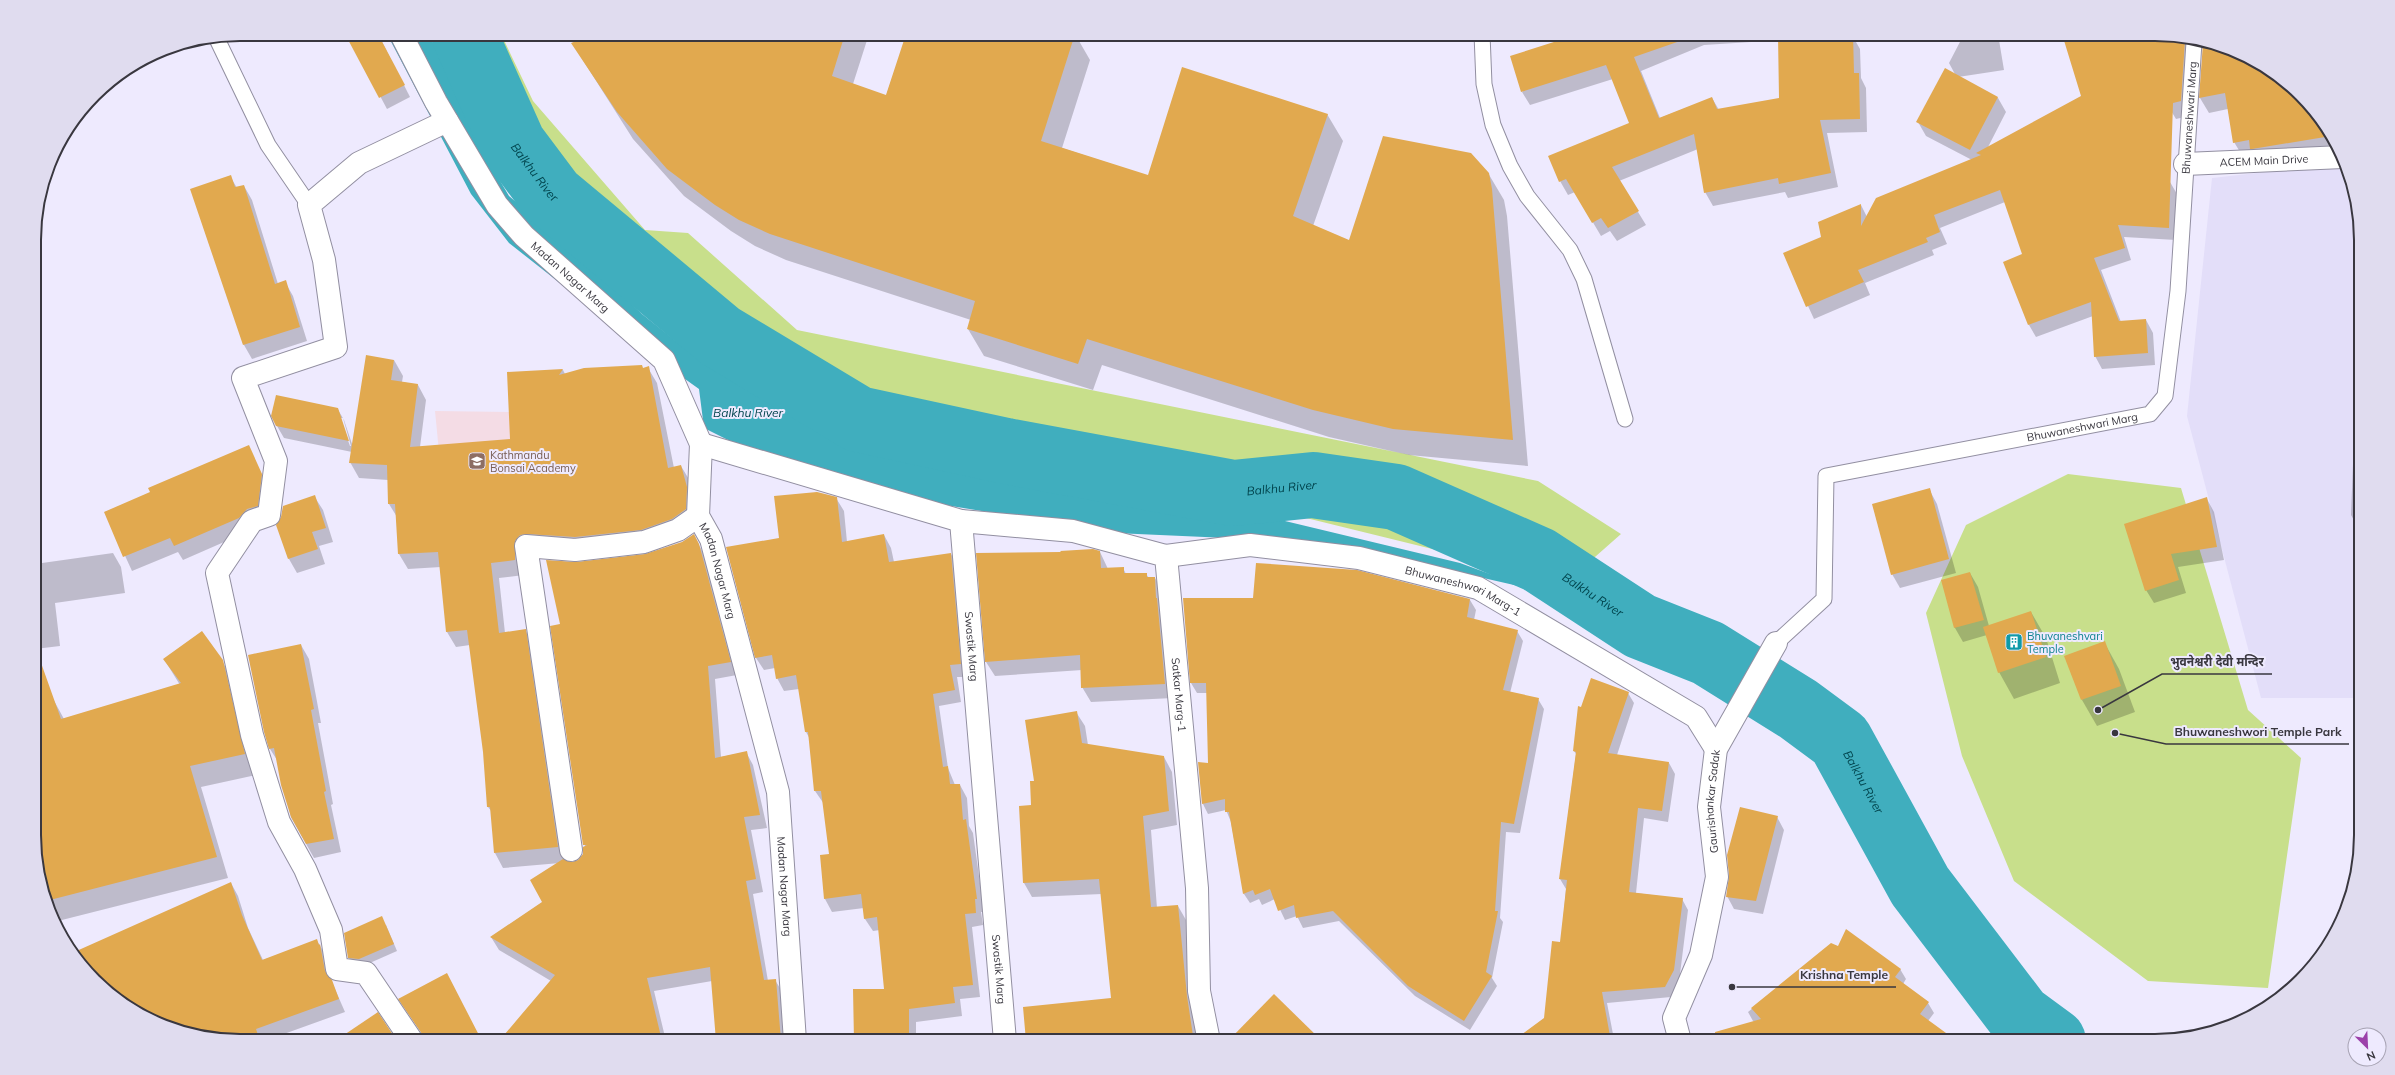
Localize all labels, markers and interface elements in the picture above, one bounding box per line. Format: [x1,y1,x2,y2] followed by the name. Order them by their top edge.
[2179,61,2200,174] street label: Bhuwaneshwari Marg
[508,140,562,205] water label: Balkhu River
[2219,152,2309,169] street label: ACEM Main Drive
[528,238,612,315] street label: Madan Nagar Marg
[713,405,784,420] water label: Balkhu River
[2025,409,2139,444] street label: Bhuwaneshwari Marg
[490,448,576,475] place label: Kathmandu Bonsai Academy
[467,451,487,471] school or university icon: Kathmandu Bonsai Academy
[1246,477,1318,499] water label: Balkhu River
[696,520,739,621] street label: Madan Nagar Marg
[1403,563,1524,619] street label: Bhuwaneshwori Marg-1
[1560,569,1627,620] water label: Balkhu River
[962,611,982,682] street label: Swastik Marg
[2027,629,2103,656] place label: Bhuvaneshvari Temple
[2004,632,2024,652] building icon: Bhuvaneshvari Temple
[2162,650,2272,674] callout: भुवनेश्वरी देवी मन्दिर
[2170,654,2264,671] text: भुवनेश्वरी देवी मन्दिर
[1169,657,1189,732] street label: Satkar Marg-1
[2166,720,2349,744] callout: Bhuwaneshwori Temple Park
[2174,724,2342,739] text: Bhuwaneshwori Temple Park
[1840,748,1887,817] water label: Balkhu River
[1702,749,1723,854] street label: Gaurishankar Sadak
[774,836,795,937] street label: Madan Nagar Marg
[989,934,1009,1005] street label: Swastik Marg
[1792,963,1896,987] callout: Krishna Temple
[1800,967,1888,982] text: Krishna Temple
[2347,1027,2387,1067] north arrow
[2364,1048,2378,1064] text: N

